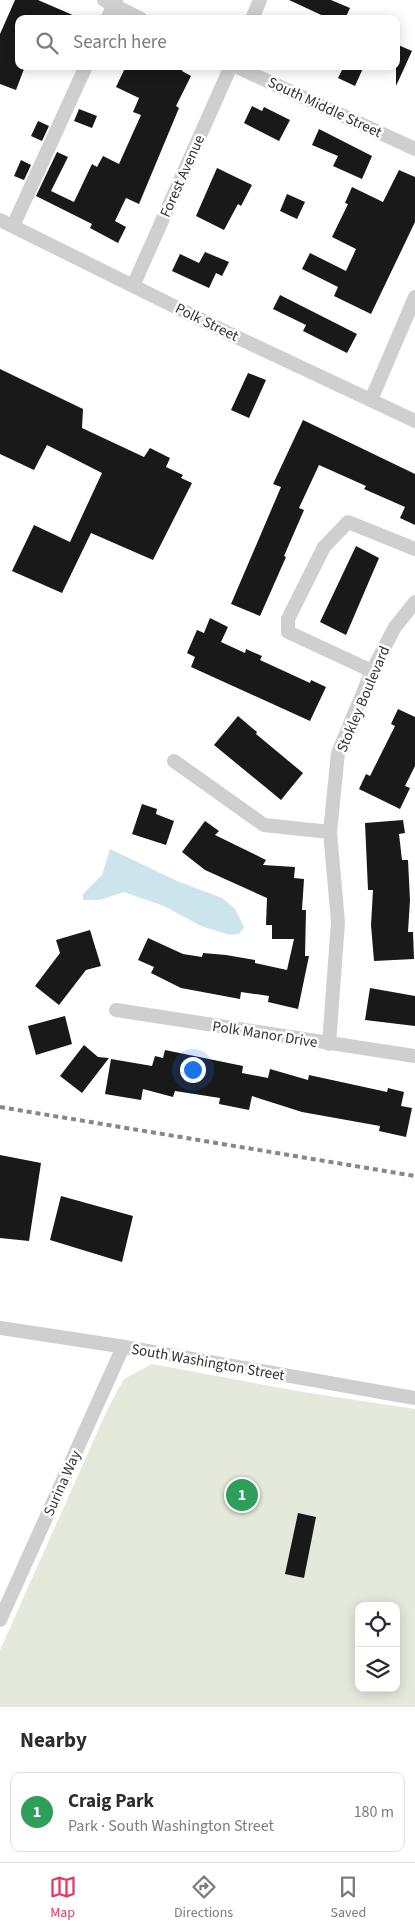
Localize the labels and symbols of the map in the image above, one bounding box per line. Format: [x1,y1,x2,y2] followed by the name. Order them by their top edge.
[264,72,385,143] street label: South Middle Street
[155,132,210,221] street label: Forest Avenue
[172,298,242,347] street label: Polk Street
[332,643,395,756] street label: Stokley Boulevard
[211,1016,319,1053] street label: Polk Manor Drive
[180,1057,206,1083] your location
[130,1339,286,1386] street label: South Washington Street
[39,1447,86,1519] street label: Surina Way
[226,1476,258,1514] pin: 1

